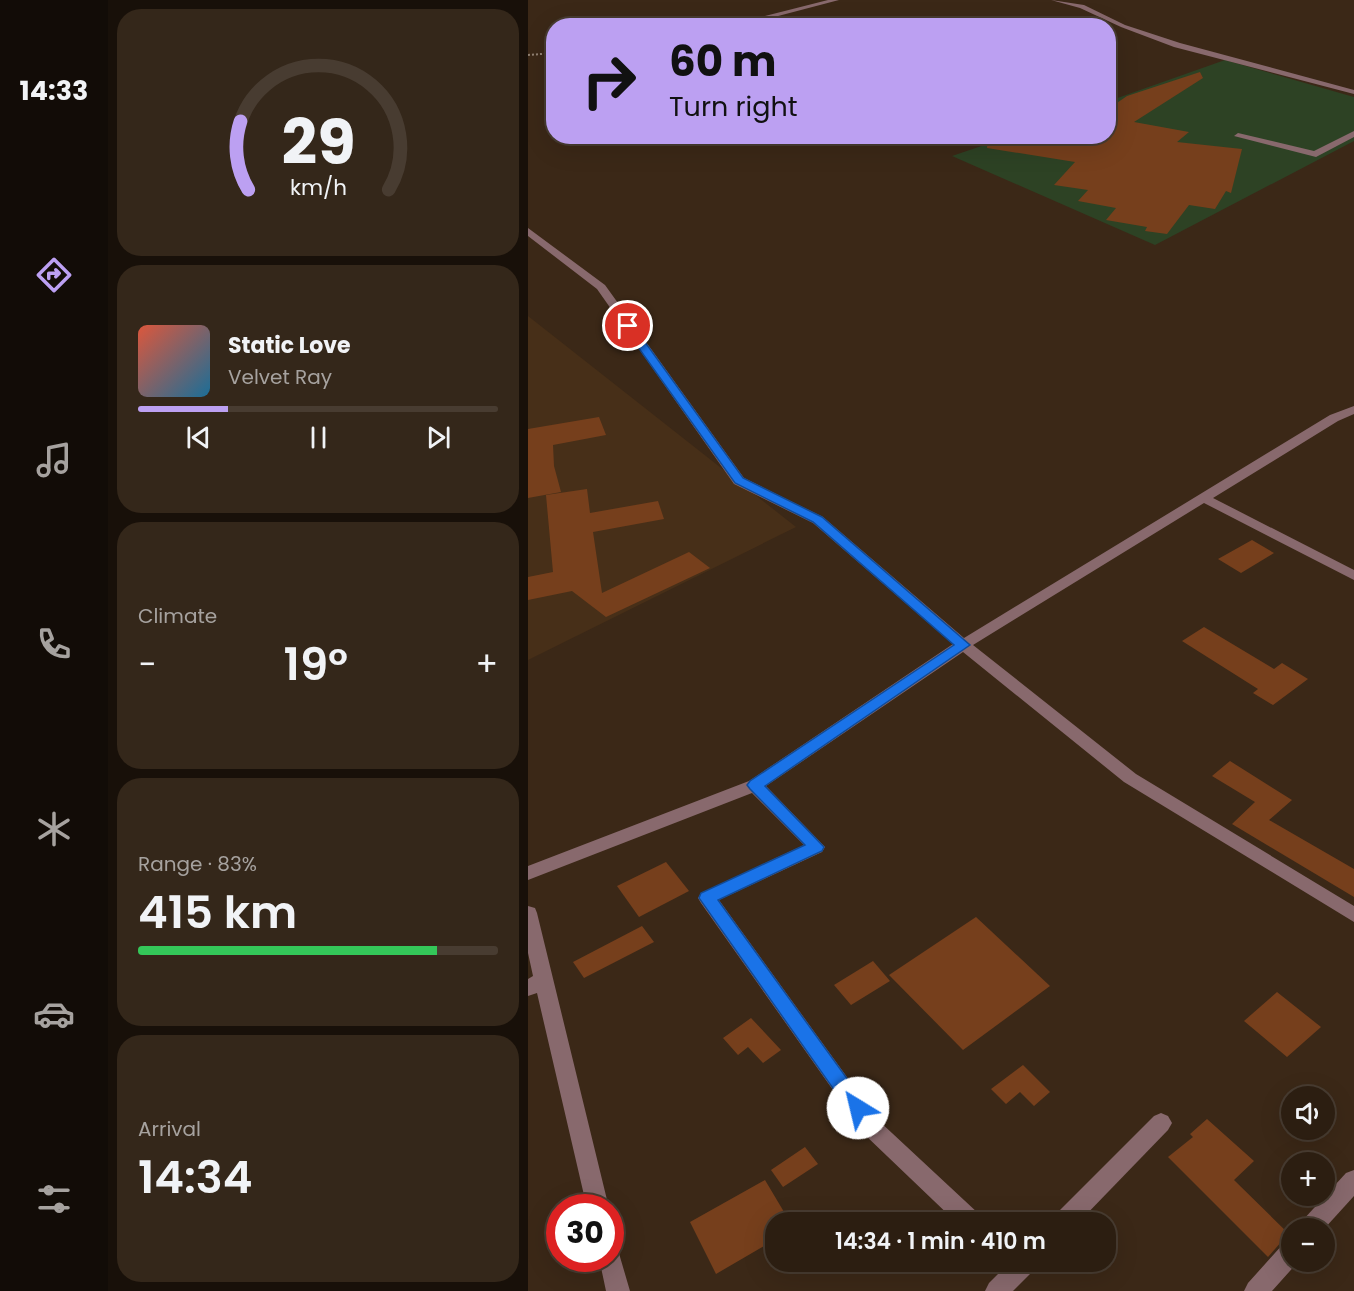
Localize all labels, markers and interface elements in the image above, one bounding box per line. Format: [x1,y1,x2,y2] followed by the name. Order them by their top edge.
[669,32,777,91] text: 60 m
[570,42,648,120] icon: right
[20,72,88,109] text: 14:33
[669,88,798,125] text: Turn right
[281,98,355,186] text: 29
[289,172,347,203] text: km/h
[33,254,75,296] icon: directions
[602,300,653,351] pin
[611,309,644,342] icon: arrive
[228,330,351,361] text: Static Love
[228,363,332,391] text: Velvet Ray
[182,421,215,454] icon: previous
[302,421,335,454] icon: pause
[422,421,455,454] icon: next
[33,439,75,481] icon: music
[138,602,217,630] text: Climate
[33,623,75,665] icon: phone
[284,633,348,696] text: 19°
[138,641,156,688] text: −
[475,641,498,688] text: +
[33,808,75,850] icon: climate
[138,850,257,878] text: Range · 83%
[138,881,297,944] text: 415 km
[33,993,75,1035] icon: car
[826,1076,890,1140] position arrow
[1281,1086,1335,1272] map controls
[1281,1086,1335,1140] button: sound
[138,1115,201,1143] text: Arrival
[138,1146,253,1209] text: 14:34
[1281,1152,1335,1206] button: +
[33,1178,75,1220] icon: filters
[546,1194,624,1272] speed limit sign: 30
[1281,1218,1335,1272] button: −
[835,1226,1046,1257] text: 14:34 · 1 min · 410 m

